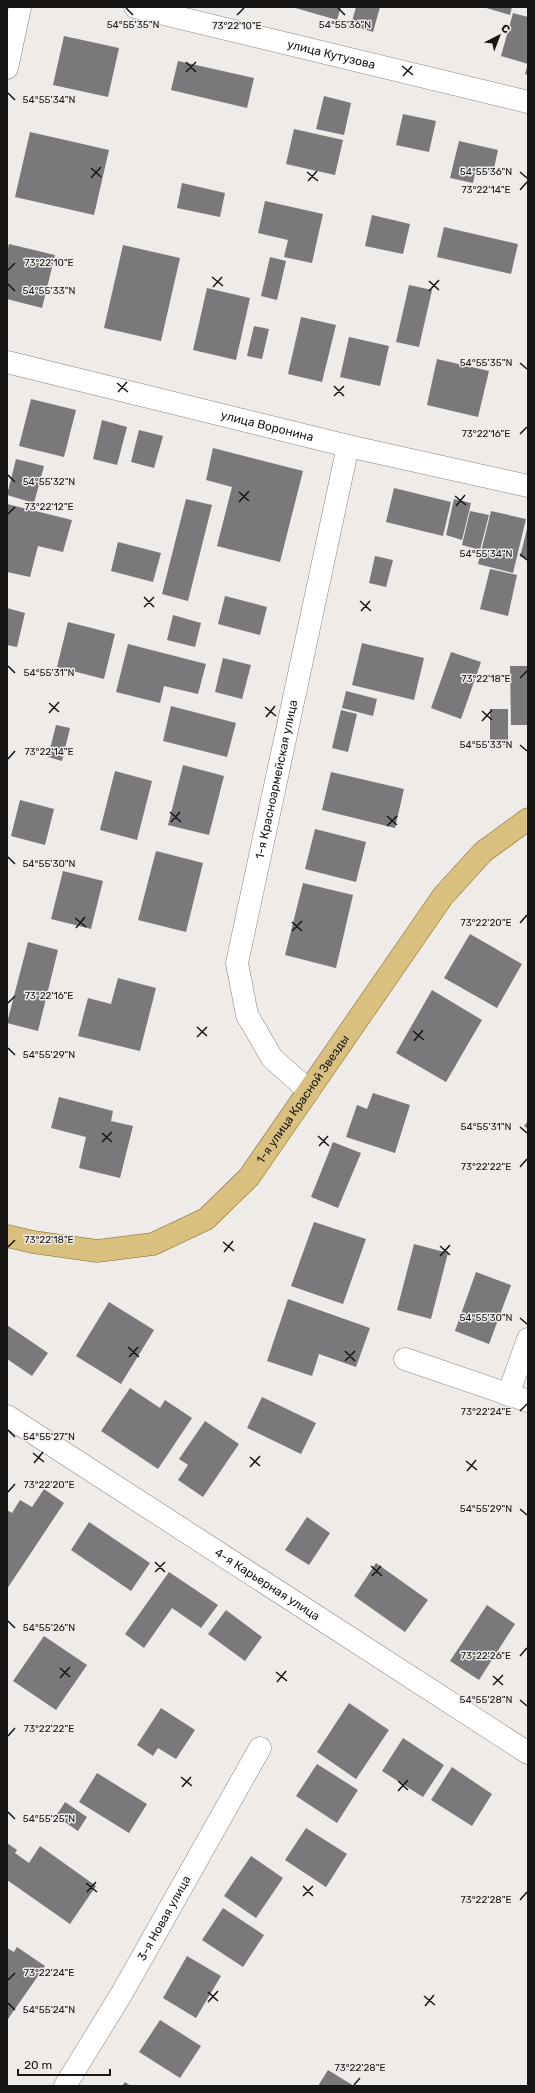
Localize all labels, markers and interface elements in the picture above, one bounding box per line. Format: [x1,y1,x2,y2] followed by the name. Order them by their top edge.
[479,16,519,56] north arrow
[107,19,159,31] text: 54°55'35"N
[319,19,371,31] text: 54°55'36"N
[212,20,262,32] text: 73°22'10"E
[498,22,513,37] text: С
[286,37,377,72] street label: улица Кутузова
[23,94,75,106] text: 54°55'34"N
[460,166,512,178] text: 54°55'36"N
[461,184,511,196] text: 73°22'14"E
[24,257,74,269] text: 73°22'10"E
[23,285,75,297] text: 54°55'33"N
[460,357,512,369] text: 54°55'35"N
[219,408,315,444] street label: улица Воронина
[462,428,510,440] text: 73°22'16"E
[23,476,75,488] text: 54°55'32"N
[25,501,73,513] text: 73°22'12"E
[460,548,512,560] text: 54°55'34"N
[24,667,74,679] text: 54°55'31"N
[461,673,511,685] text: 73°22'18"E
[253,699,300,860] street label: 1-я Красноармейская улица
[460,739,512,751] text: 54°55'33"N
[24,746,74,758] text: 73°22'14"E
[22,858,76,870] text: 54°55'30"N
[461,917,511,929] text: 73°22'20"E
[25,990,73,1002] text: 73°22'16"E
[253,1032,352,1166] street label: 1-я улица Красной Звезды
[23,1049,75,1061] text: 54°55'29"N
[461,1121,511,1133] text: 54°55'31"N
[461,1161,511,1173] text: 73°22'22"E
[24,1234,74,1246] text: 73°22'18"E
[459,1312,513,1324] text: 54°55'30"N
[461,1406,511,1418] text: 73°22'24"E
[23,1431,75,1443] text: 54°55'27"N
[24,1479,74,1491] text: 73°22'20"E
[460,1503,512,1515] text: 54°55'29"N
[212,1545,322,1623] street label: 4-я Карьерная улица
[23,1622,75,1634] text: 54°55'26"N
[461,1650,511,1662] text: 73°22'26"E
[459,1694,513,1706] text: 54°55'28"N
[24,1723,74,1735] text: 73°22'22"E
[23,1813,75,1825] text: 54°55'25"N
[135,1873,194,1963] street label: 3-я Новая улица
[461,1894,511,1906] text: 73°22'28"E
[24,1967,74,1979] text: 73°22'24"E
[23,2004,75,2016] text: 54°55'24"N
[18,2051,110,2077] scale bar
[24,2058,52,2072] text: 20 m
[335,2062,385,2074] text: 73°22'28"E

